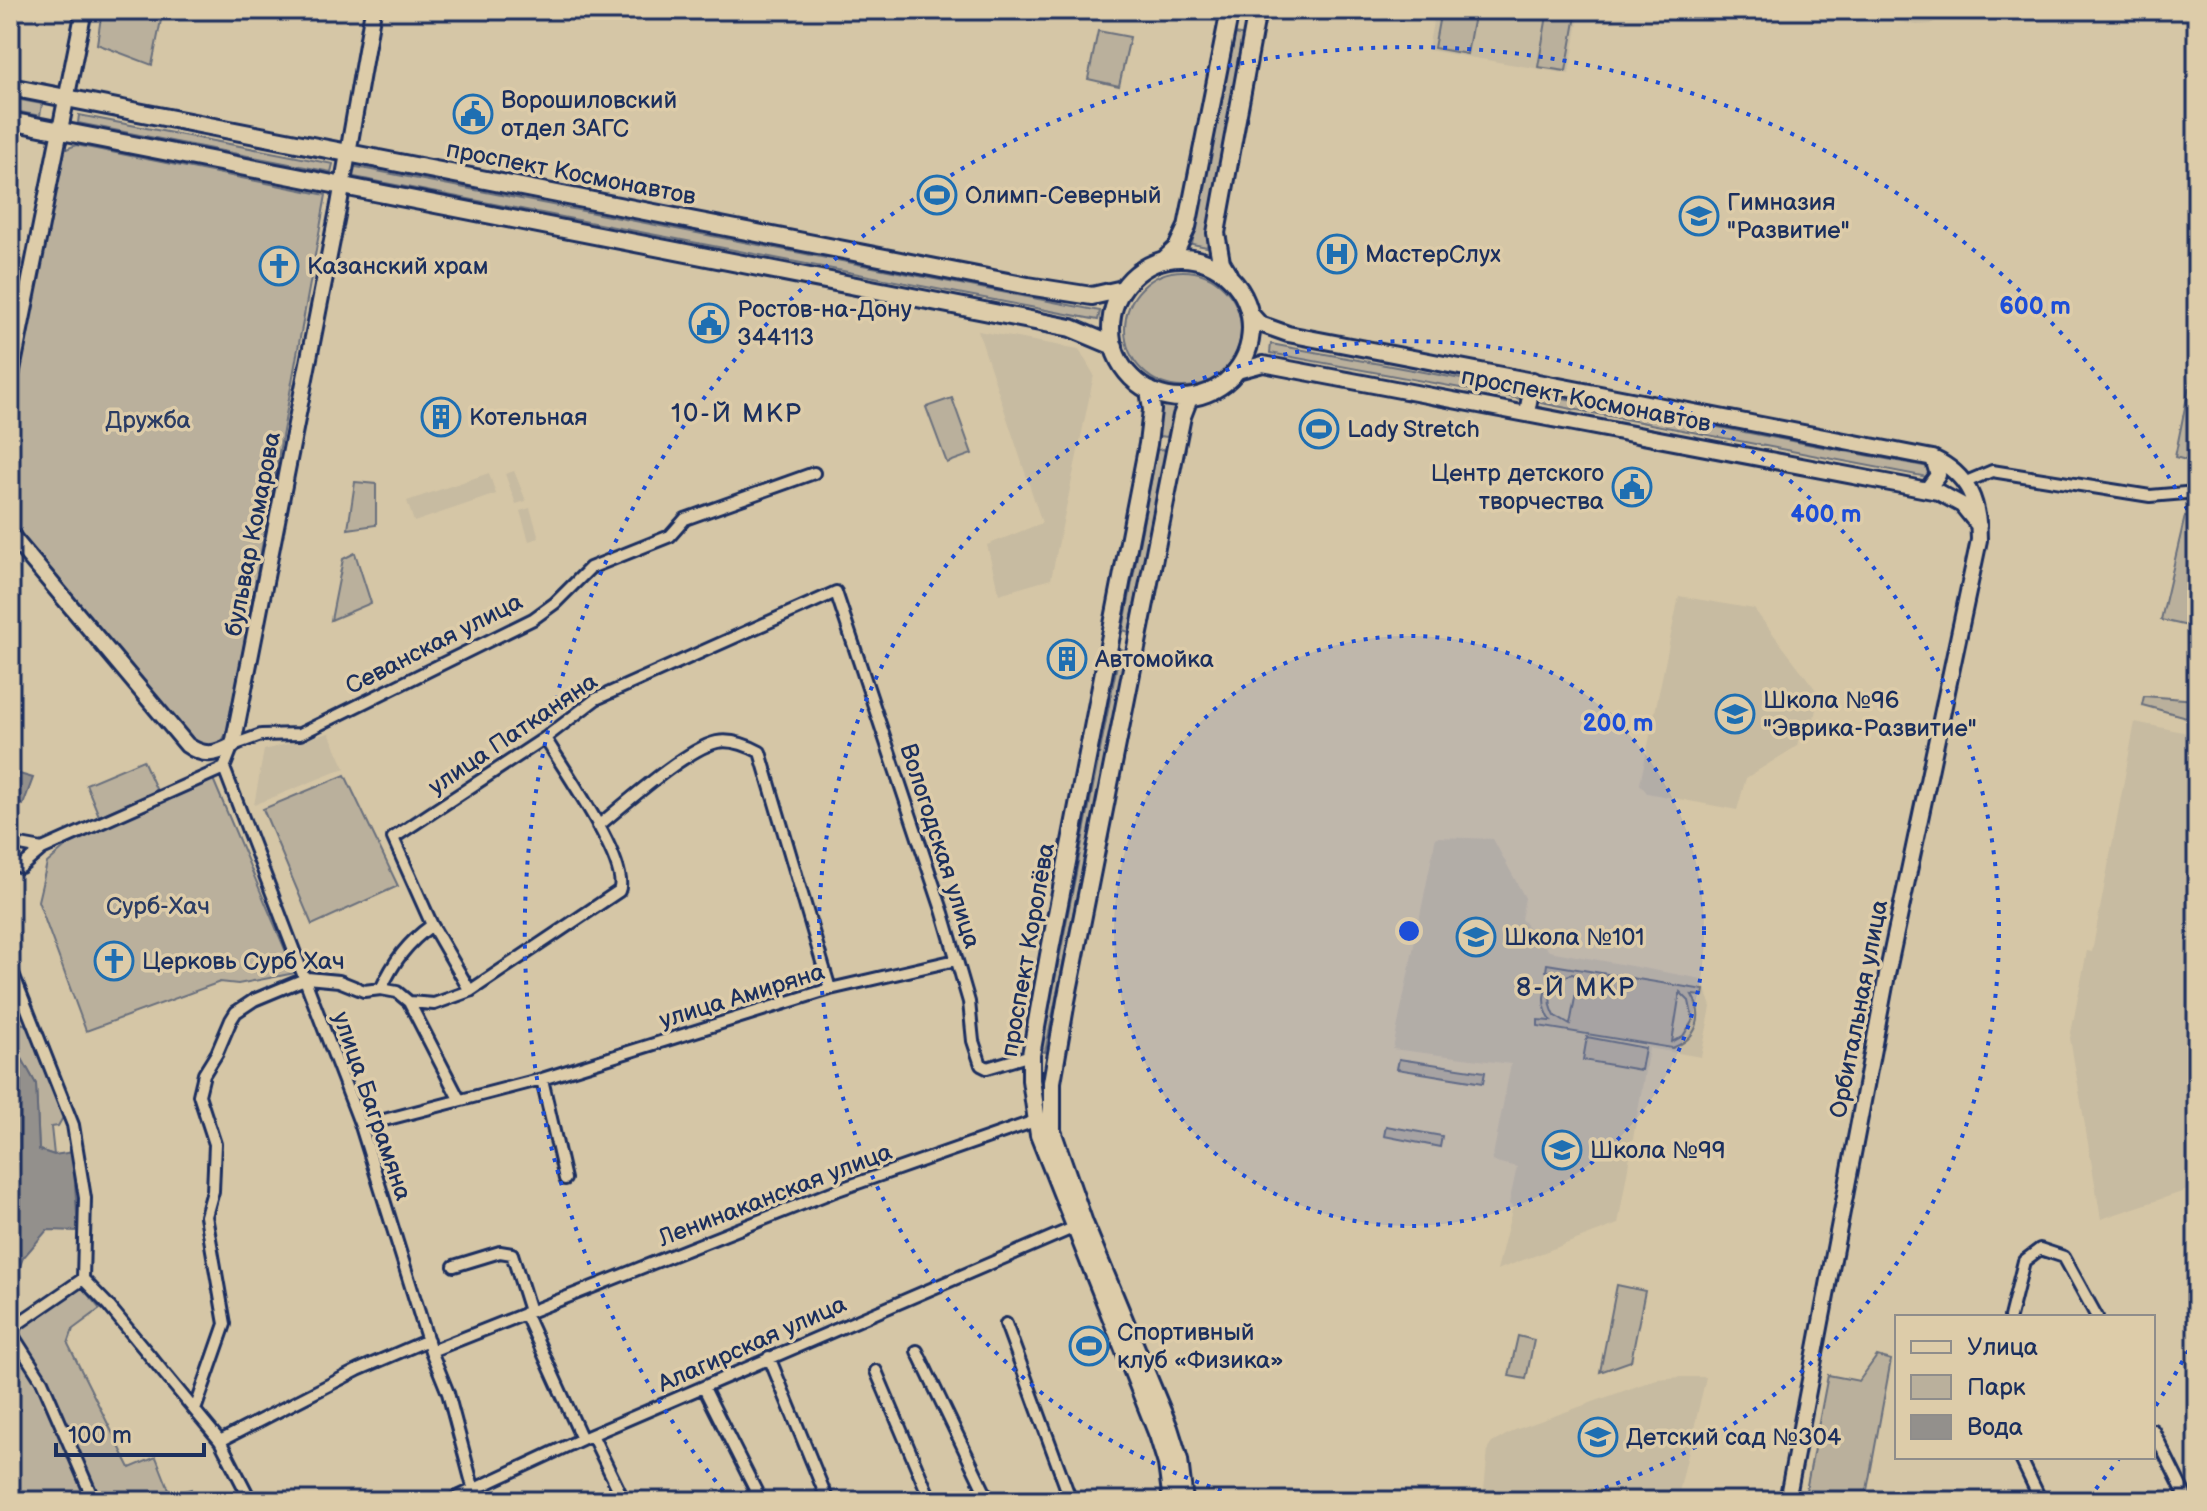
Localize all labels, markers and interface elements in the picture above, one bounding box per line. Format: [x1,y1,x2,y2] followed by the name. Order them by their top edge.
[501,86,677,143] place label: Ворошиловский отдел ЗАГС
[452,93,494,135] public building icon: Ворошиловский отдел ЗАГС
[444,135,699,212] street label: проспект Космонавтов
[916,174,958,216] sports icon: Олимп-Северный
[965,181,1161,210] place label: Олимп-Северный
[1727,188,1850,245] place label: Гимназия "Развитие"
[1678,195,1720,237] school or university icon: Гимназия "Развитие"
[1316,233,1358,275] hospital icon: МастерСлух
[1365,240,1501,269] place label: МастерСлух
[258,245,300,287] church icon: Казанский храм
[307,252,489,281] place label: Казанский храм
[1999,292,2071,321] text: 600 m
[737,295,912,352] place label: Ростов-на-Дону 344113
[688,302,730,344] public building icon: Ростов-на-Дону 344113
[1459,362,1714,439] street label: проспект Космонавтов
[420,396,462,438] building icon: Котельная
[671,399,803,430] district label: 10-Й МКР
[469,403,588,432] place label: Котельная
[105,406,191,435] park label: Дружба
[1298,408,1340,450] sports icon: Lady Stretch
[1347,415,1480,444] place label: Lady Stretch
[219,429,287,639] street label: бульвар Комарова
[1431,459,1604,516] place label: Центр детского творчества
[1611,466,1653,508] public building icon: Центр детского творчества
[1791,500,1862,529] text: 400 m
[341,587,527,701] street label: Севанская улица
[1046,638,1088,680] building icon: Автомойка
[1094,645,1214,674] place label: Автомойка
[423,667,603,801] street label: улица Патканяна
[1763,686,1977,743] place label: Школа №96 "Эврика-Развитие"
[1714,693,1756,735] school or university icon: Школа №96 "Эврика-Развитие"
[1583,709,1653,738] text: 200 m
[893,740,987,952] street label: Вологодская улица
[995,841,1061,1059] street label: проспект Королёва
[106,892,210,921] park label: Сурб-Хач
[1824,897,1894,1121] street label: Орбитальная улица
[1455,916,1497,958] school or university icon: Школа №101
[1395,917,1423,945] centre of rings
[1504,923,1645,952] place label: Школа №101
[93,940,135,982] church icon: Церковь Сурб Хач
[142,947,345,976] place label: Церковь Сурб Хач
[656,957,828,1035] street label: улица Амиряна
[1516,973,1636,1004] district label: 8-Й МКР
[326,1008,418,1204] street label: улица Баграмяна
[1541,1129,1583,1171] school or university icon: Школа №99
[1590,1136,1726,1165] place label: Школа №99
[653,1137,896,1253] street label: Ленинаканская улица
[652,1289,851,1399] street label: Алагирская улица
[1895,1315,2155,1459] legend
[1117,1318,1284,1375] place label: Спортивный клуб «Физика»
[1068,1325,1110,1367] sports icon: Спортивный клуб «Физика»
[1967,1333,2038,1362] text: Улица
[1967,1373,2026,1402] text: Парк
[56,1407,204,1457] scale bar
[1967,1413,2023,1442] text: Вода
[1577,1416,1619,1458] school or university icon: Детский сад №304
[68,1421,132,1450] text: 100 m
[1626,1423,1842,1452] place label: Детский сад №304

